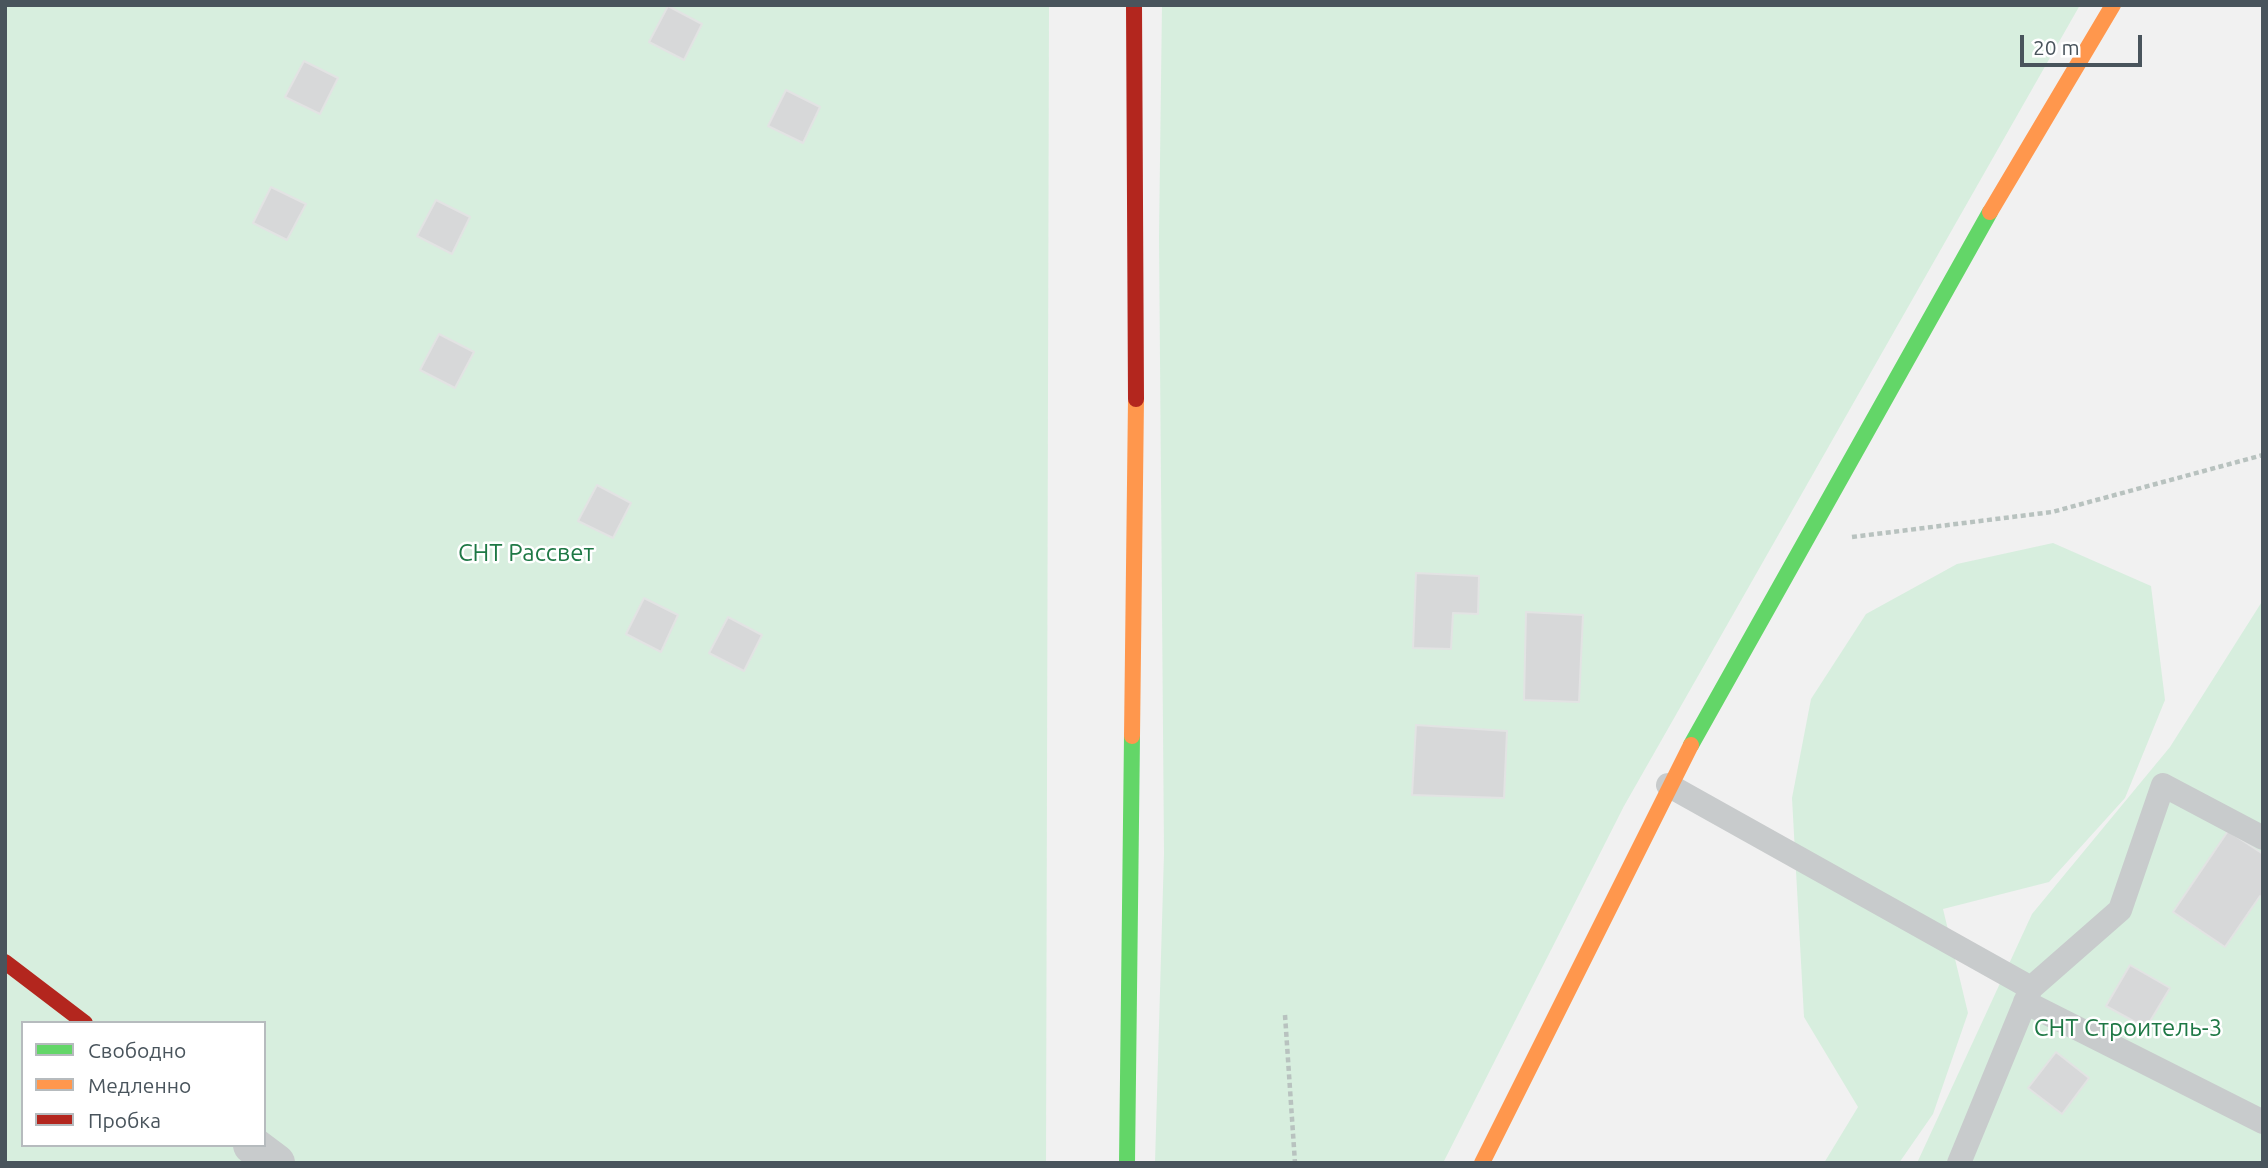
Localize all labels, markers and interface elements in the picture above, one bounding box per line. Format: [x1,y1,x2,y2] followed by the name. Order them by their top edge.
[2023,21,2146,65] scale bar
[2033,35,2080,59] text: 20 m
[458,539,594,567] park label: СНТ Рассвет
[2034,1014,2222,1042] park label: СНТ Строитель-3
[21,1021,266,1147] legend
[88,1038,186,1062] text: Свободно
[88,1073,191,1097] text: Медленно
[88,1108,161,1132] text: Пробка

